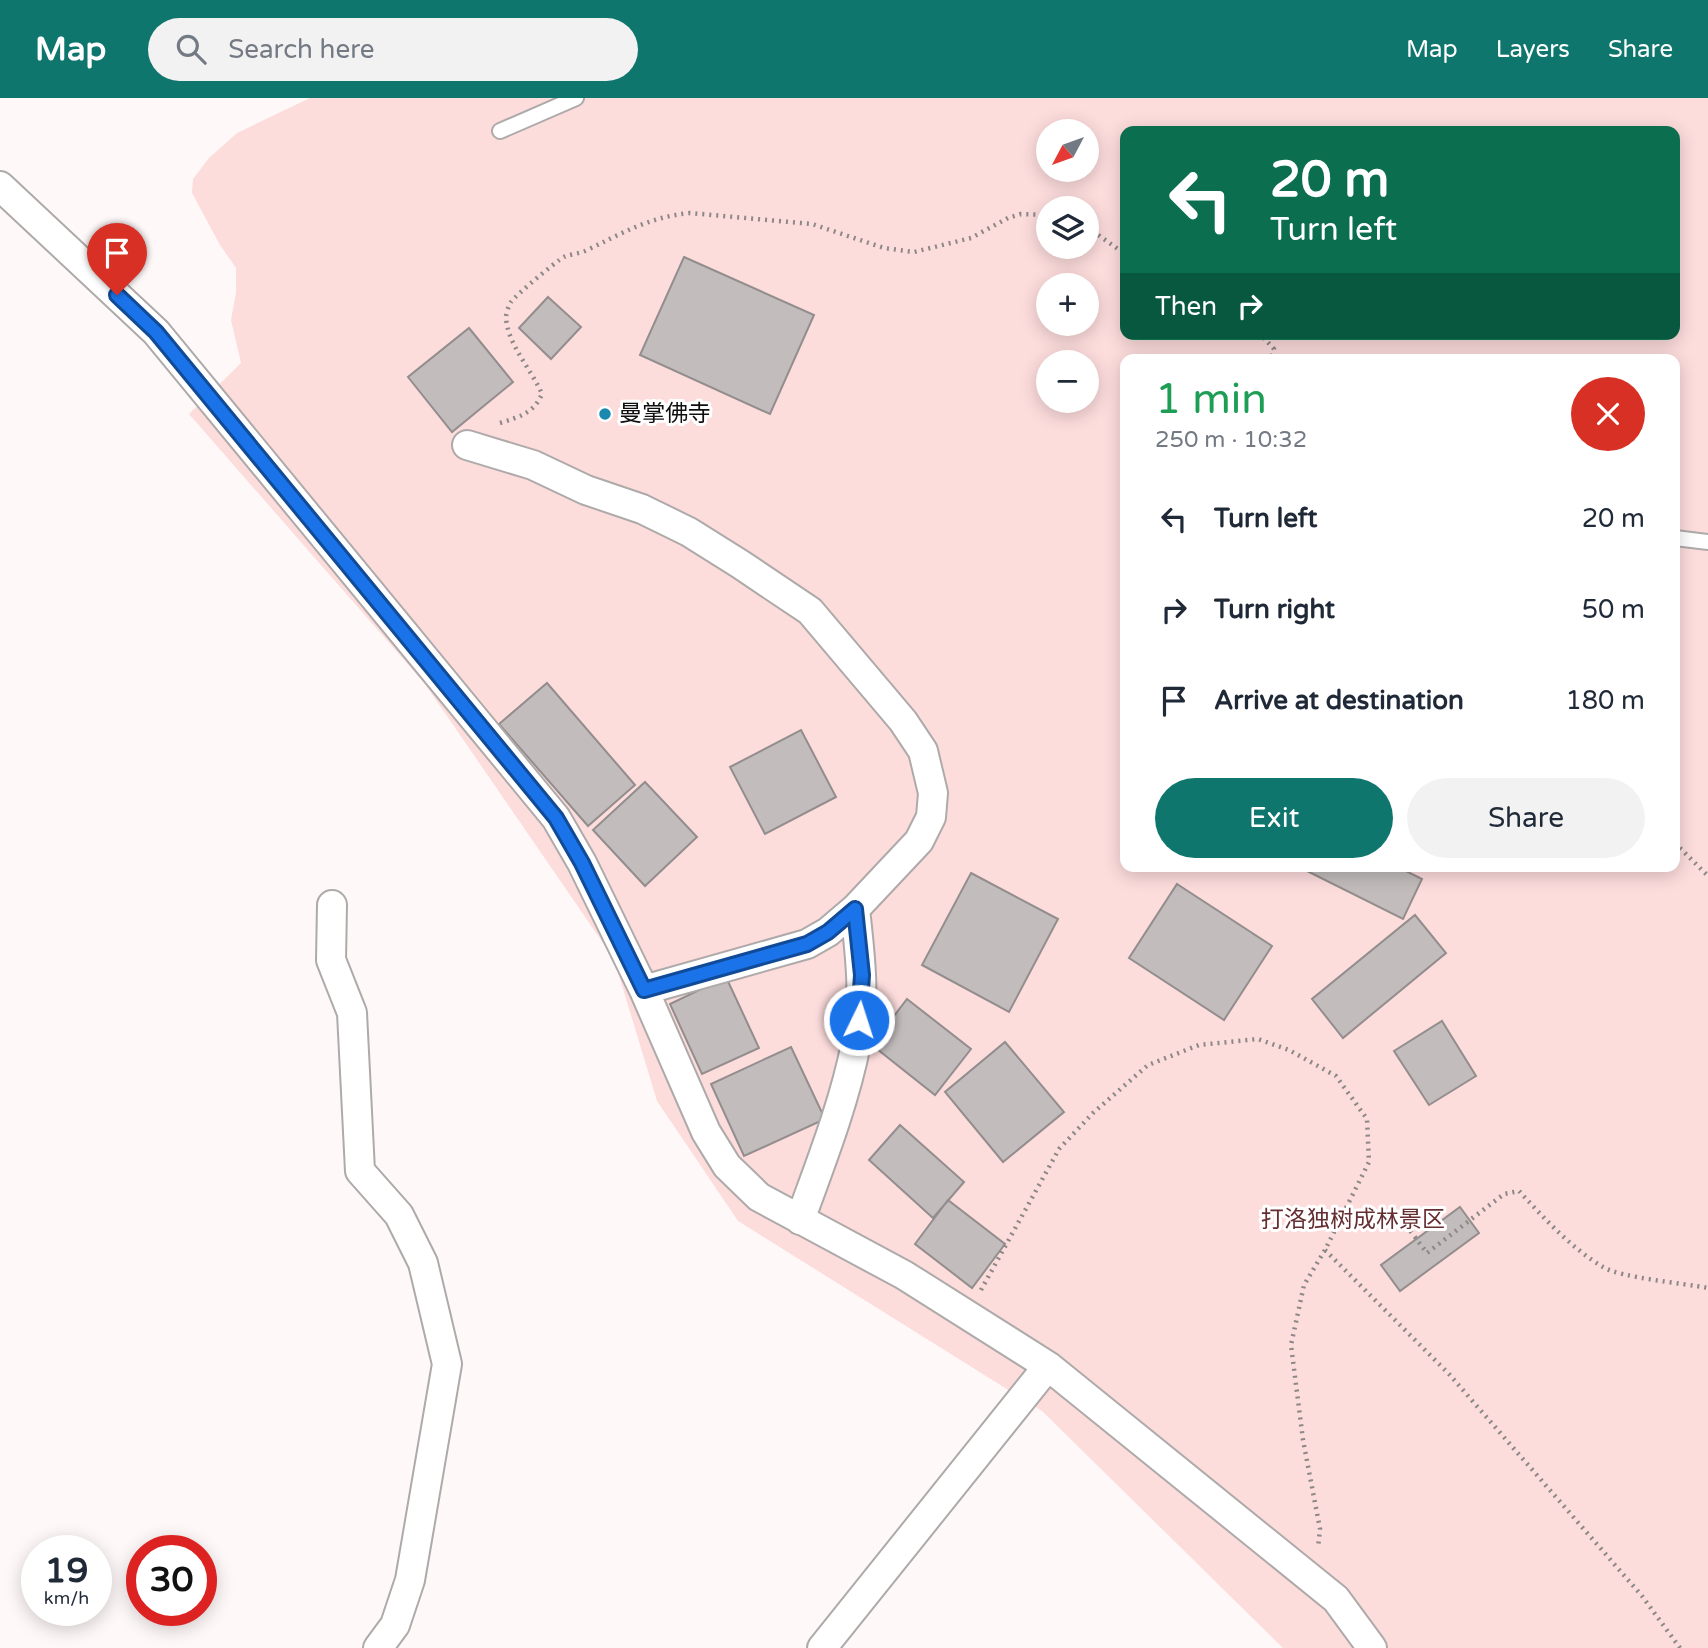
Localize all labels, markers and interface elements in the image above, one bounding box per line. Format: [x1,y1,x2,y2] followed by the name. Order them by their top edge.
[148,18,638,81] search box
[35,30,106,69] text: Map
[172,30,210,68] icon: search
[228,34,374,65] text: Search here
[1406,35,1458,64] text: Map
[1496,35,1570,64] text: Layers
[1608,35,1673,64] text: Share
[1036,119,1099,182] north arrow
[1036,119,1099,413] map controls
[1270,151,1389,210] text: 20 m
[1155,154,1246,245] icon: left
[1036,196,1099,259] button: layers
[1270,211,1397,249] text: Turn left
[87,223,147,295] pin
[98,234,136,272] icon: arrive
[1036,273,1099,336] button: +
[1231,287,1269,325] icon: right
[1155,291,1217,322] text: Then
[1036,350,1099,413] button: −
[1155,374,1267,425] text: 1 min
[1571,377,1645,451] button: close
[619,400,711,428] place label: 曼掌佛寺
[597,406,613,422] marker: 曼掌佛寺
[1155,426,1307,454] text: 250 m · 10:32
[1155,500,1193,538] icon: left
[1214,503,1317,534] text: Turn left
[1582,503,1645,534] text: 20 m
[1155,591,1193,629] icon: right
[1214,594,1335,625] text: Turn right
[1582,594,1645,625] text: 50 m
[1155,682,1193,720] icon: arrive
[1214,685,1464,716] text: Arrive at destination
[1565,685,1645,716] text: 180 m
[1155,778,1393,858] button: Exit
[1407,778,1645,858] button: Share
[822,983,896,1057] position arrow
[1261,1206,1445,1234] park label: 打洛独树成林景区
[126,1535,217,1626] speed limit sign: 30
[45,1550,88,1592] text: 19
[44,1587,89,1609] text: km/h

